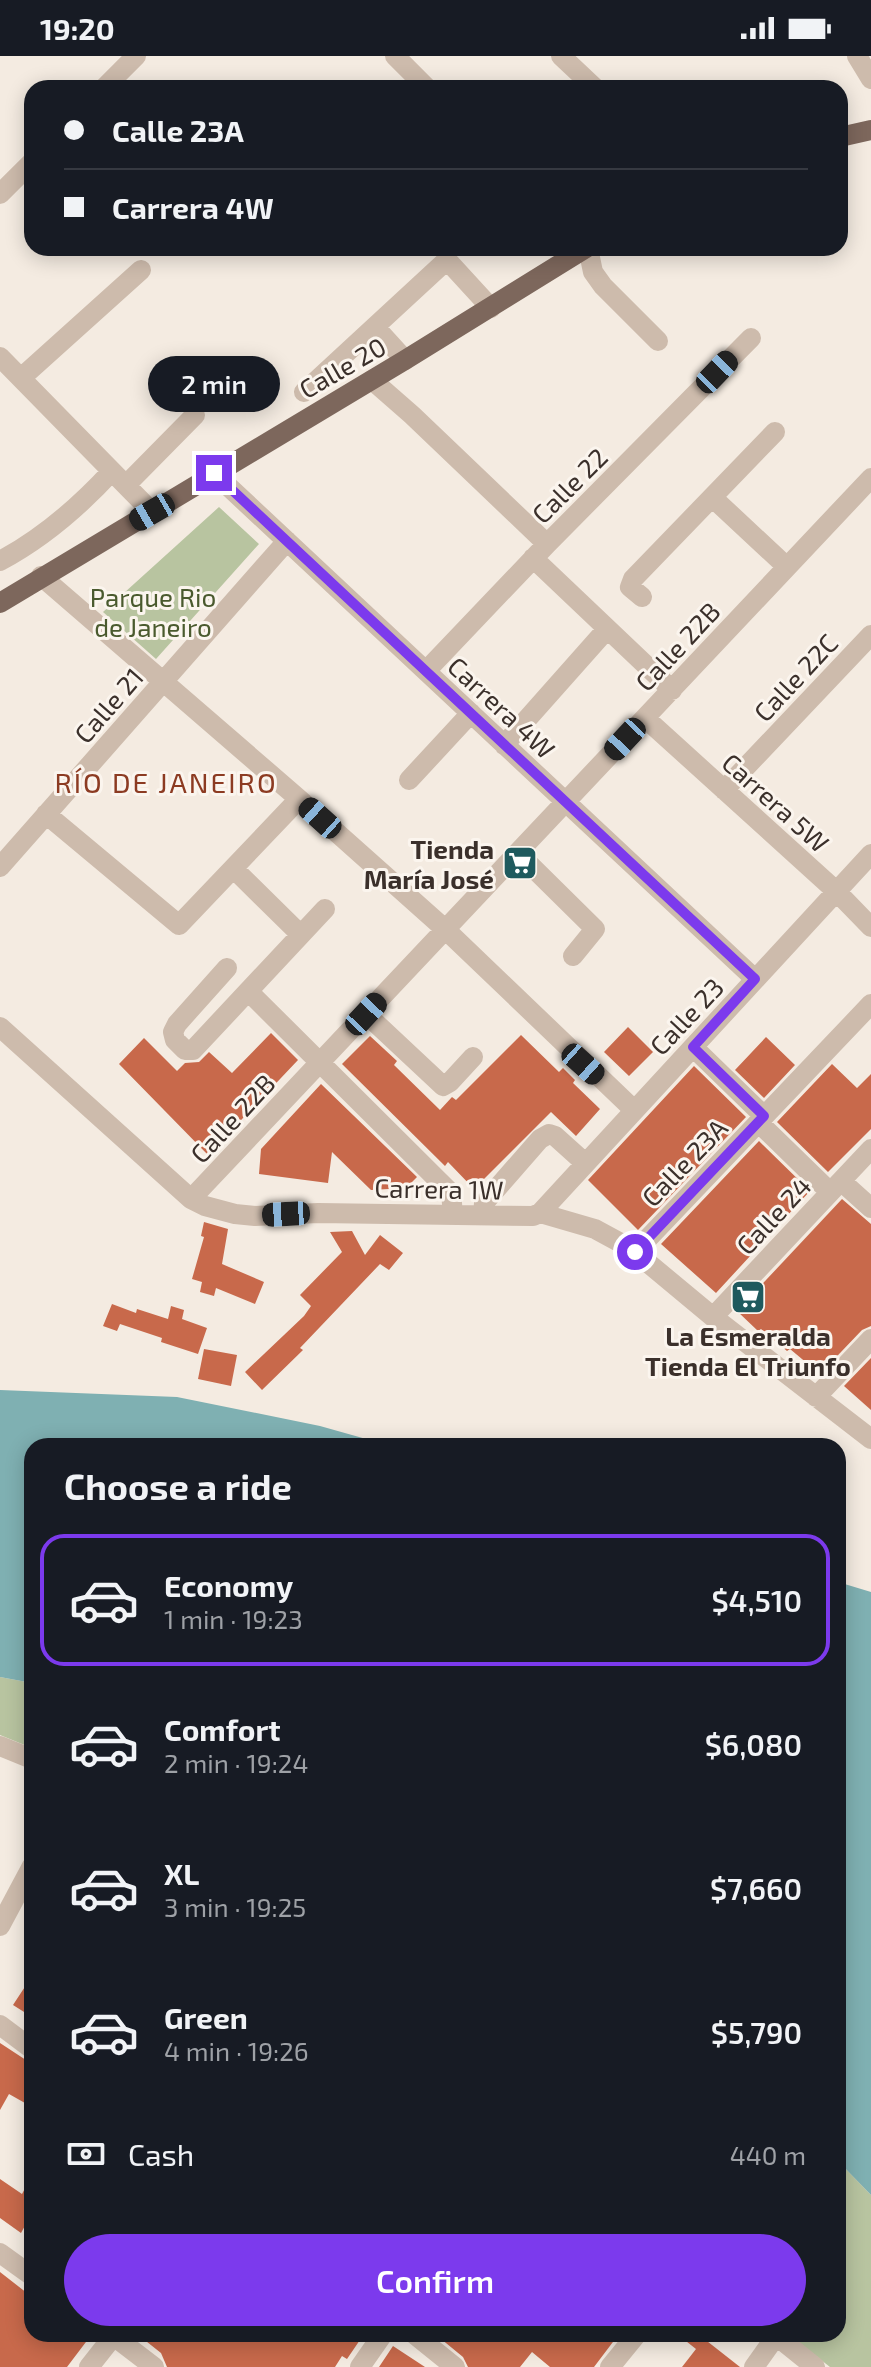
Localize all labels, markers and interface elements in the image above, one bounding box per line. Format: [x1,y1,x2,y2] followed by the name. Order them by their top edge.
[40,10,115,46] text: 19:20
[112,112,244,148] text: Calle 23A
[112,189,274,225] text: Carrera 4W
[293,330,391,404] street label: Calle 20
[692,346,742,398] car
[148,357,280,413] callout: 2 min
[181,368,247,399] text: 2 min
[525,441,613,529] street label: Calle 22
[196,455,232,491] route end
[125,490,179,534] car
[90,581,216,642] park label: Parque Rio de Janeiro
[628,595,726,697] street label: Calle 22B
[747,627,843,727] street label: Calle 22C
[442,650,562,764] street label: Carrera 4W
[67,661,149,749] street label: Calle 21
[600,713,650,765] car
[716,746,836,858] street label: Carrera 5W
[54,765,278,799] district label: RÍO DE JANEIRO
[294,793,346,843] car
[364,833,494,894] place label: Tienda María José
[501,844,539,882] supermarket icon: Tienda María José
[643,971,729,1061] street label: Calle 23
[341,988,391,1040] car
[557,1039,609,1089] car
[183,1067,281,1169] street label: Calle 22B
[635,1112,733,1212] street label: Calle 23A
[729,1170,817,1260] street label: Calle 24
[374,1171,504,1205] street label: Carrera 1W
[261,1201,311,1227] car
[617,1234,653,1270] route start
[729,1278,767,1316] supermarket icon: La Esmeralda Tienda El Triunfo
[645,1320,851,1381] place label: La Esmeralda Tienda El Triunfo
[64,1464,292,1507] text: Choose a ride
[68,1564,140,1636] icon: car
[164,1567,293,1603] text: Economy
[711,1582,802,1618] text: $4,510
[164,1603,303,1634] text: 1 min · 19:23
[68,1708,140,1780] icon: car
[164,1711,281,1747] text: Comfort
[705,1726,802,1762] text: $6,080
[164,1747,308,1778] text: 2 min · 19:24
[68,1852,140,1924] icon: car
[164,1855,199,1891] text: XL
[710,1870,802,1906] text: $7,660
[164,1891,306,1922] text: 3 min · 19:25
[68,1996,140,2068] icon: car
[164,1999,248,2035] text: Green
[711,2014,802,2050] text: $5,790
[164,2035,309,2066] text: 4 min · 19:26
[64,2132,108,2176] icon: cash
[128,2136,194,2172] text: Cash
[730,2139,806,2170] text: 440 m
[64,2234,806,2326] button: Confirm

